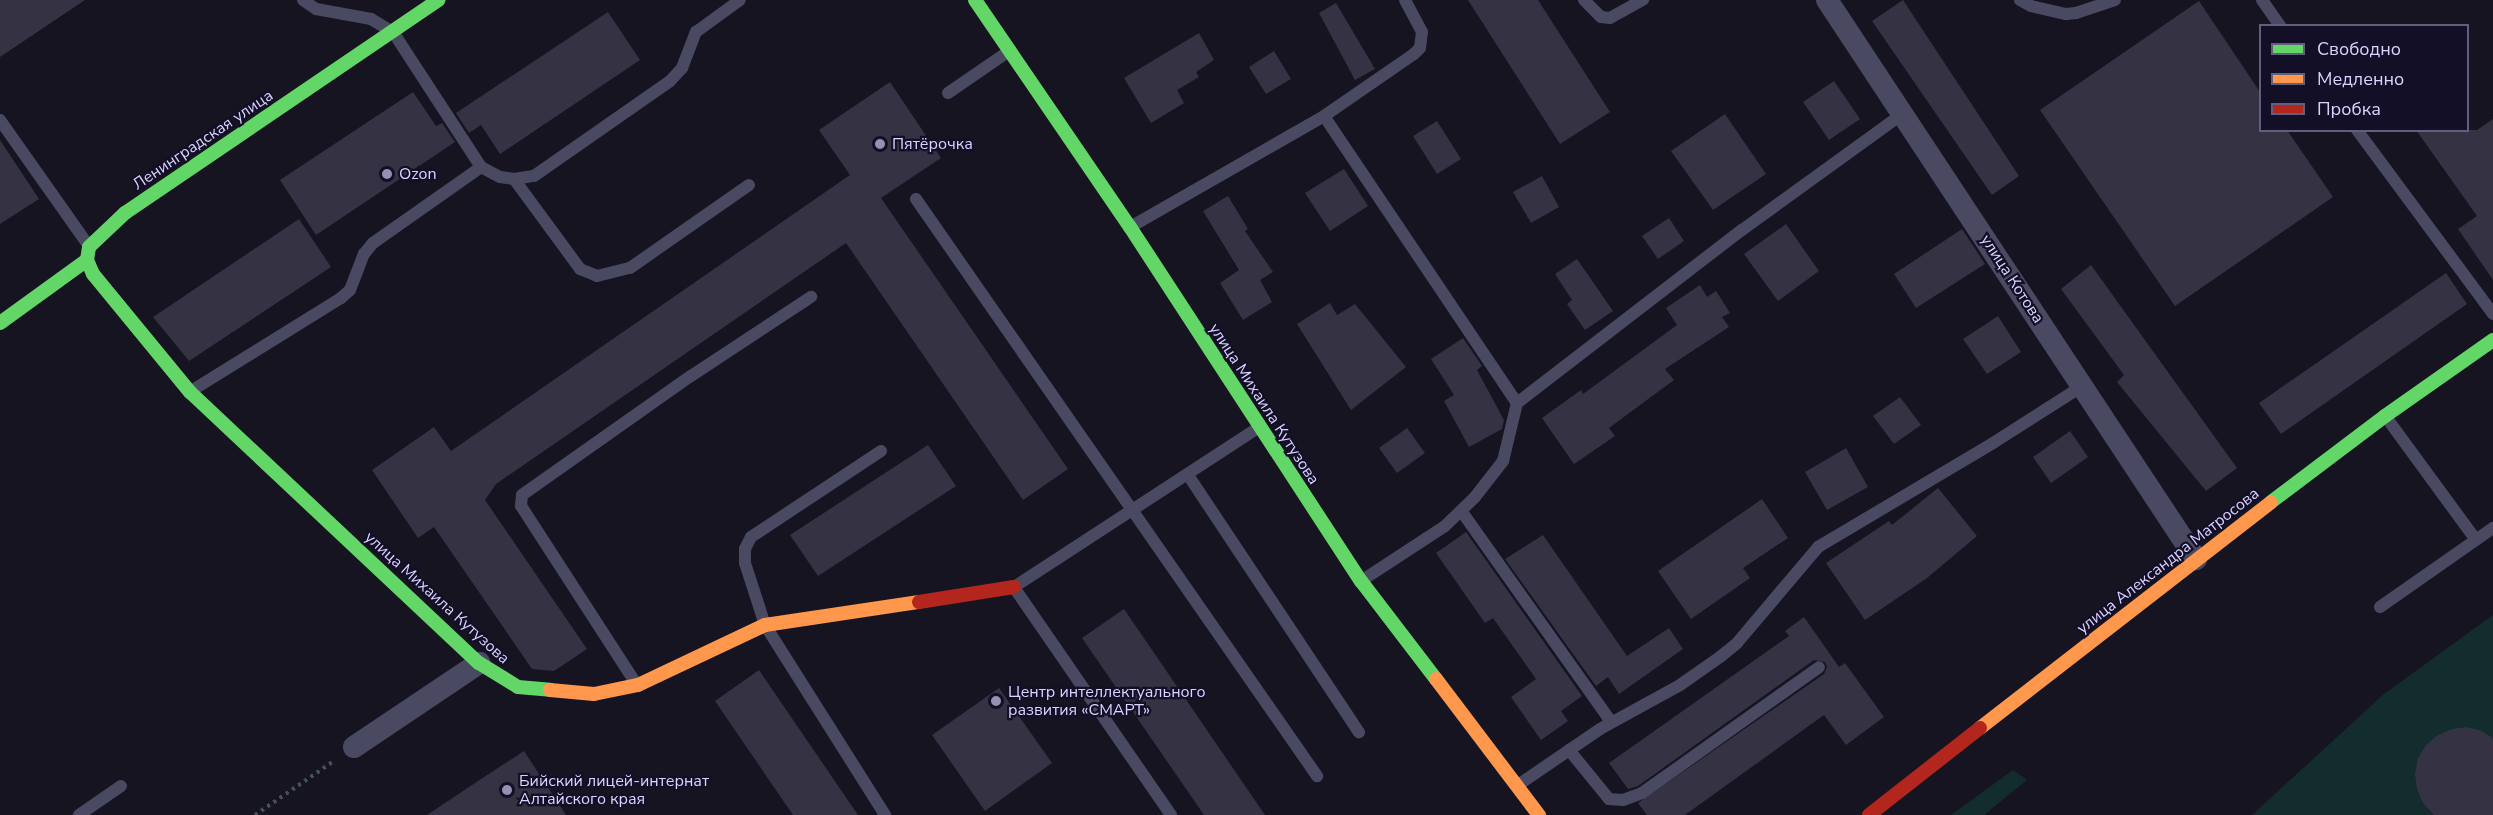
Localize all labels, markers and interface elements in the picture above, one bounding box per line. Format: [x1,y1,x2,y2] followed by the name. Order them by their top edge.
[2259,24,2469,132] legend
[2317,37,2401,61] text: Свободно
[2317,67,2404,91] text: Медленно
[129,86,277,194] street label: Ленинградская улица
[2317,97,2381,121] text: Пробка
[892,134,973,154] place label: Пятёрочка
[873,137,887,151] marker: Пятёрочка
[399,164,437,184] place label: Ozon
[380,167,394,181] marker: Ozon
[1976,231,2048,327] street label: улица Котова
[1205,320,1323,488] street label: улица Михаила Кутузова
[2073,484,2263,638] street label: улица Александра Матросова
[361,528,513,668] street label: улица Михаила Кутузова
[1008,682,1206,720] place label: Центр интеллектуального развития «СМАРТ»
[989,694,1003,708] marker: Центр интеллектуального развития «СМАРТ»
[519,771,709,809] place label: Бийский лицей-интернат Алтайского края
[500,783,514,797] marker: Бийский лицей-интернат Алтайского края

